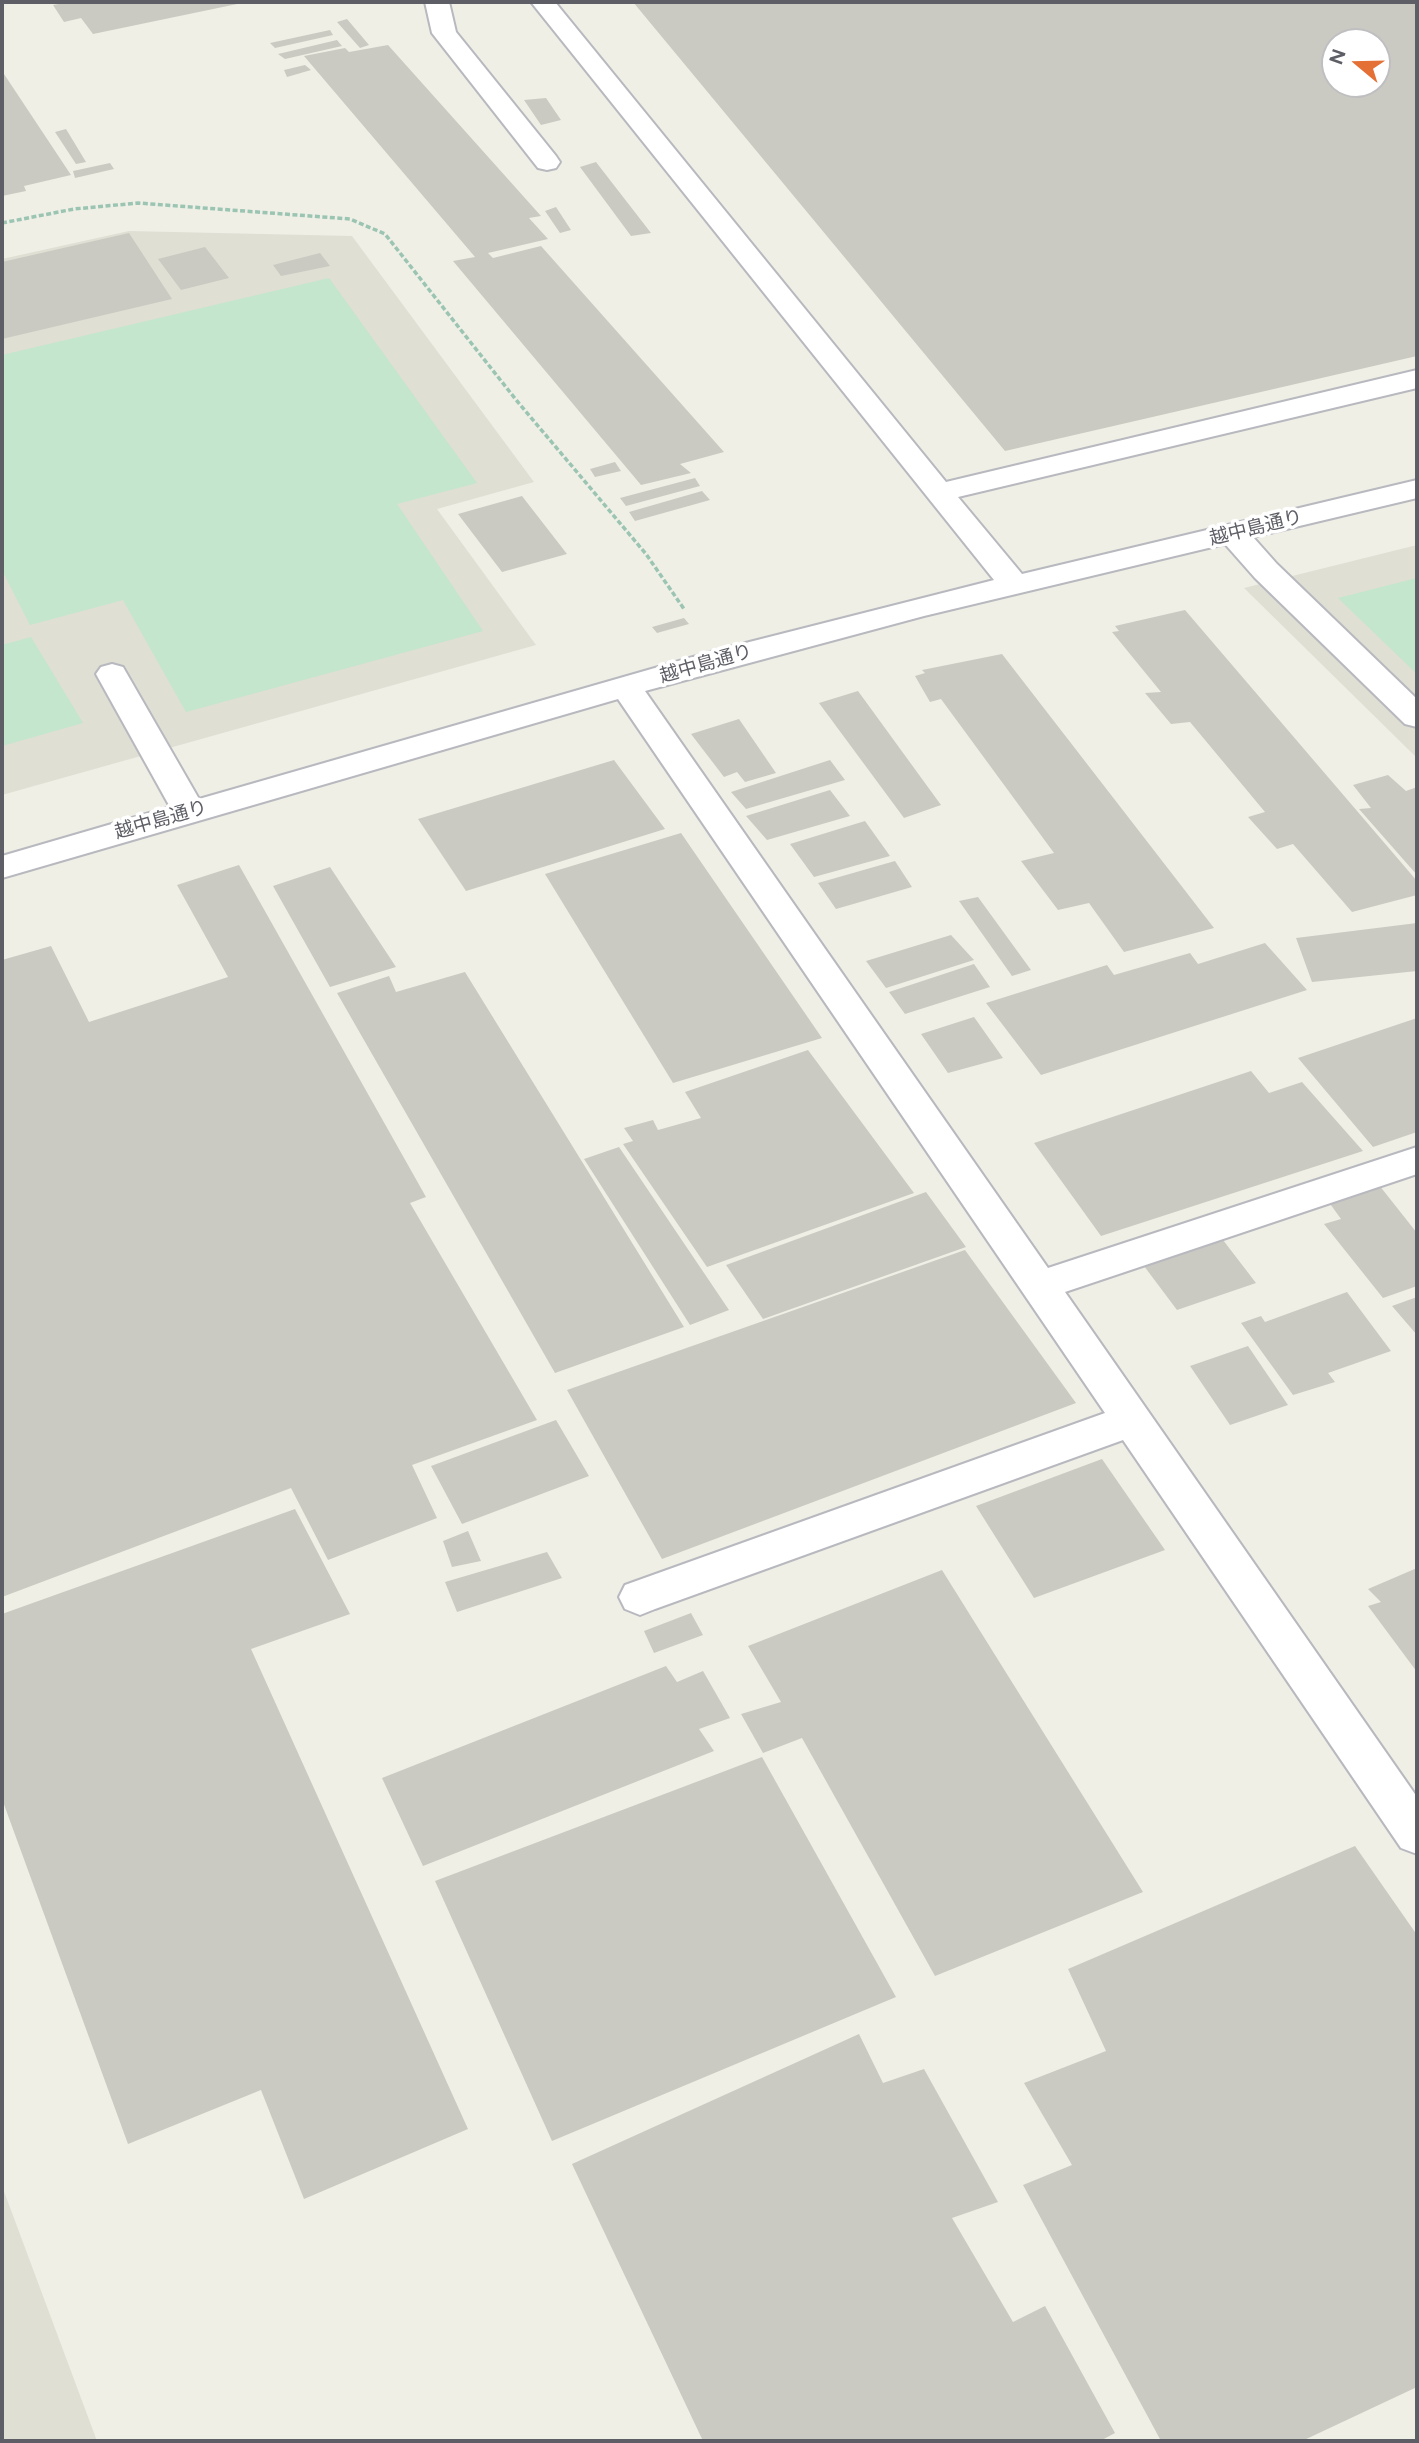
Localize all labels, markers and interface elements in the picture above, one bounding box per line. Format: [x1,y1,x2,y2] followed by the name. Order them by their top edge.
[1321,28,1391,98] north arrow
[1324,46,1351,67] text: N
[1207,505,1305,551] street label: 越中島通り
[657,640,755,688] street label: 越中島通り
[112,796,210,844] street label: 越中島通り

